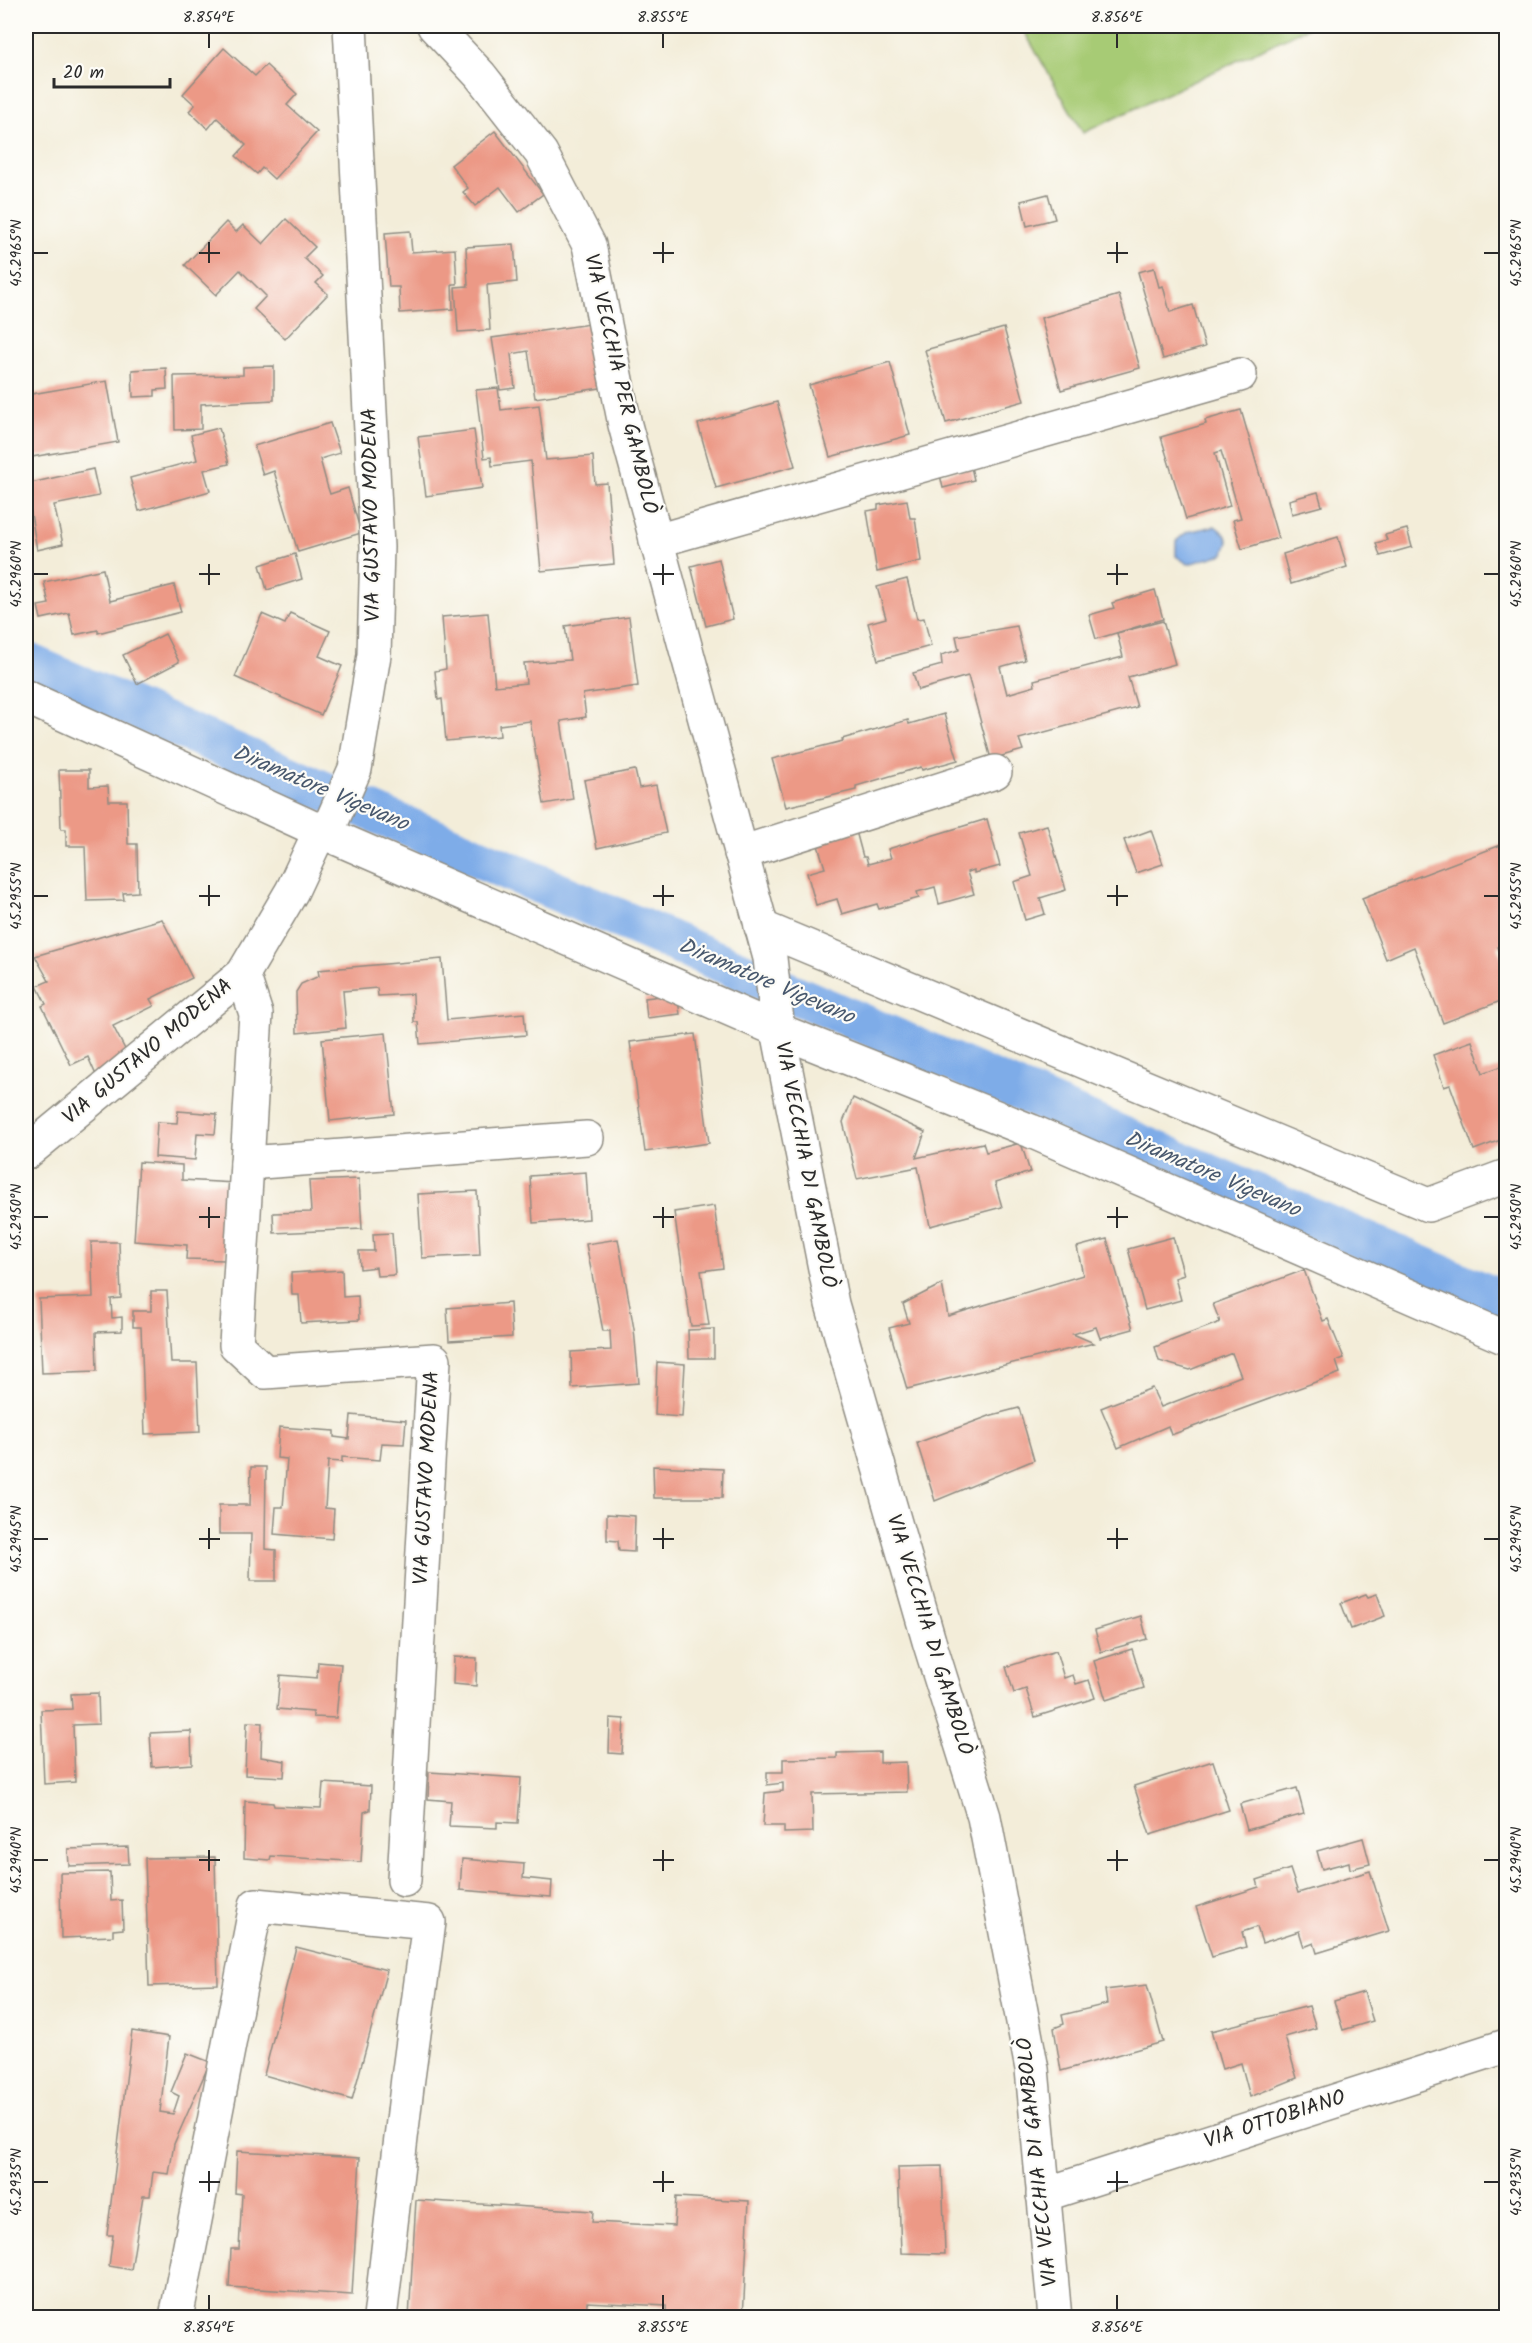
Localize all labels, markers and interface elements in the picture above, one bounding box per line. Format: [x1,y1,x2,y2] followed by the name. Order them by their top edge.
[183,6,236,30] text: 8.854°E
[637,6,690,30] text: 8.855°E
[1091,6,1144,30] text: 8.856°E
[54,51,170,89] scale bar
[63,59,104,88] text: 20 m
[5,219,29,287] text: 45.2965°N
[1505,219,1529,287] text: 45.2965°N
[574,251,666,518] street label: VIA VECCHIA PER GAMBOLÒ
[354,408,390,622] street label: VIA GUSTAVO MODENA
[5,541,29,608] text: 45.2960°N
[1505,541,1529,608] text: 45.2960°N
[227,736,415,843] water label: Diramatore Vigevano
[5,862,29,930] text: 45.2955°N
[1505,862,1529,930] text: 45.2955°N
[673,929,861,1036] water label: Diramatore Vigevano
[55,971,241,1133] street label: VIA GUSTAVO MODENA
[765,1039,845,1291] street label: VIA VECCHIA DI GAMBOLÒ
[1119,1122,1307,1229] water label: Diramatore Vigevano
[5,1184,29,1250] text: 45.2950°N
[1505,1184,1529,1250] text: 45.2950°N
[405,1370,449,1586] street label: VIA GUSTAVO MODENA
[5,1505,29,1573] text: 45.2945°N
[1505,1505,1529,1573] text: 45.2945°N
[877,1510,981,1760] street label: VIA VECCHIA DI GAMBOLÒ
[5,1827,29,1893] text: 45.2940°N
[1505,1827,1529,1893] text: 45.2940°N
[1008,2036,1068,2288] street label: VIA VECCHIA DI GAMBOLÒ
[1200,2082,1350,2158] street label: VIA OTTOBIANO
[5,2148,29,2216] text: 45.2935°N
[1505,2148,1529,2216] text: 45.2935°N
[183,2316,236,2340] text: 8.854°E
[637,2316,690,2340] text: 8.855°E
[1091,2316,1144,2340] text: 8.856°E

